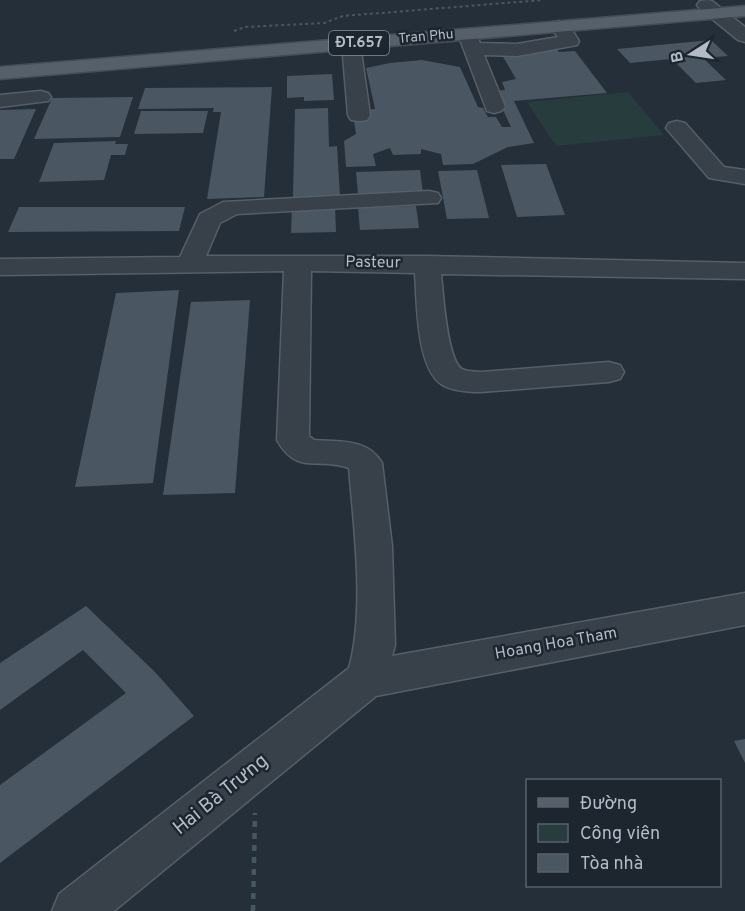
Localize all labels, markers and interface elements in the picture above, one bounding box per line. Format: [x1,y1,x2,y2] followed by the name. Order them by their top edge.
[661,24,721,84] north arrow
[398,26,454,48] street label: Tran Phu
[329,31,389,55] road number: ĐT.657
[667,49,689,64] text: B
[345,253,401,273] street label: Pasteur
[493,623,619,665] street label: Hoang Hoa Tham
[168,749,274,841] street label: Hai Bà Trưng
[526,779,721,887] legend
[580,793,637,816] text: Đường
[580,823,660,846] text: Công viên
[580,853,643,876] text: Tòa nhà

